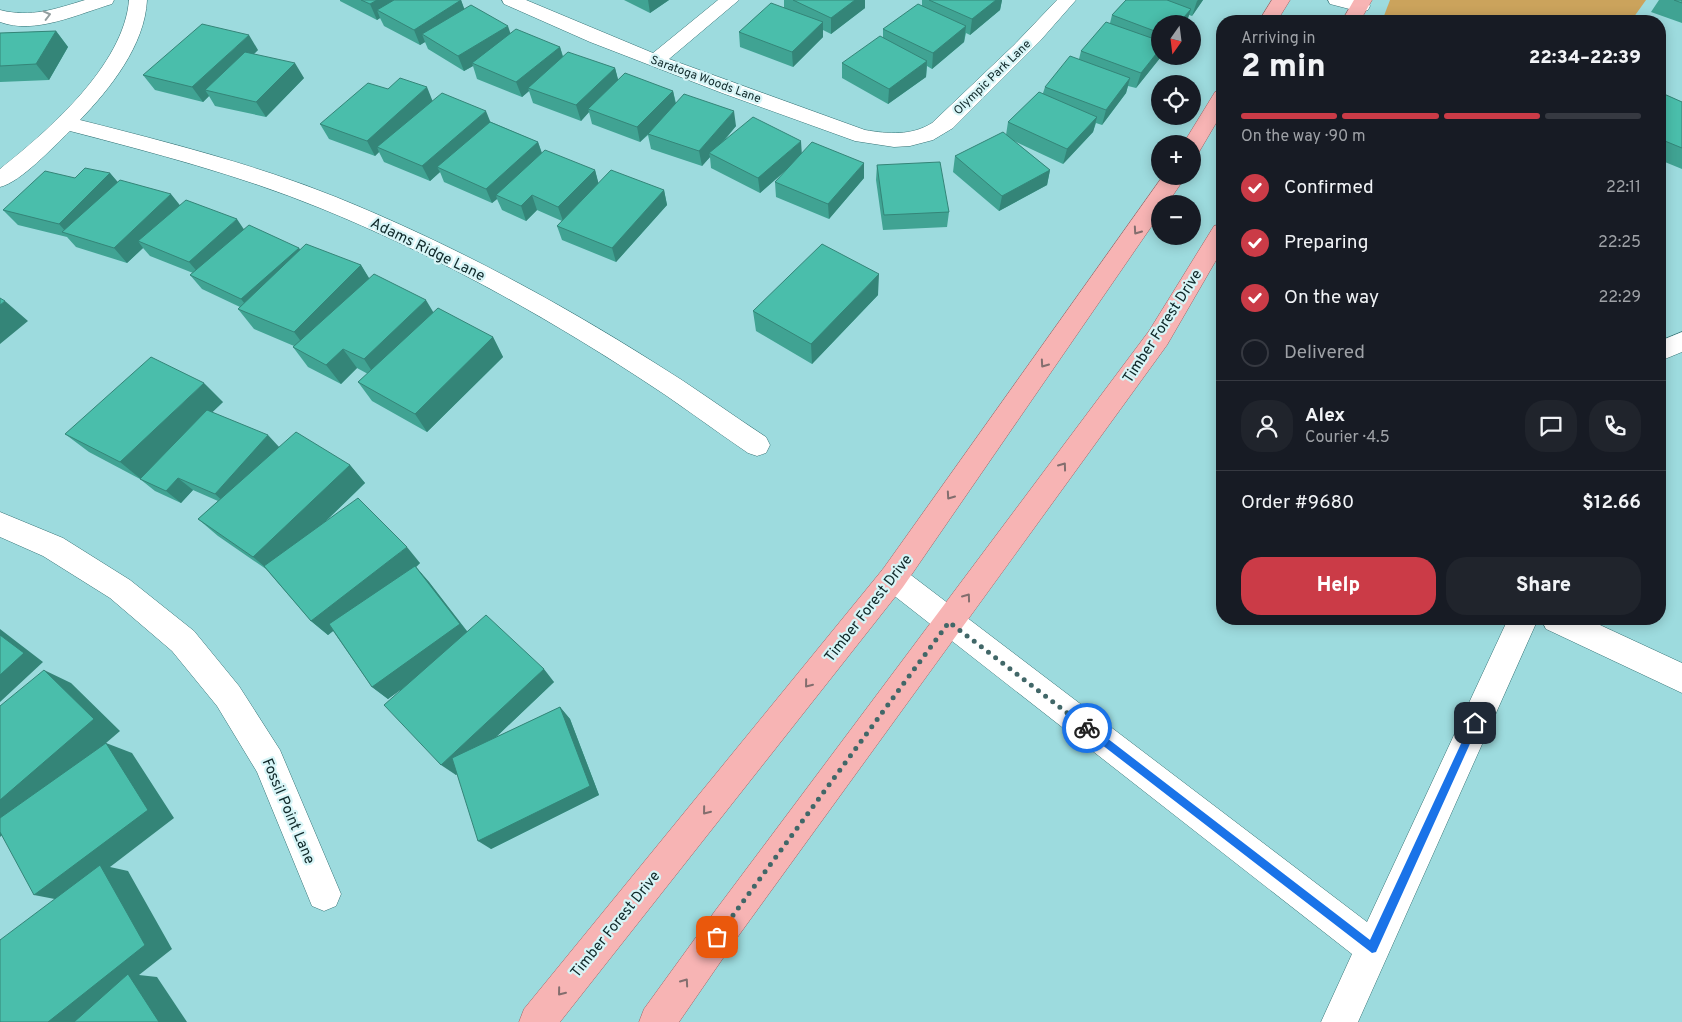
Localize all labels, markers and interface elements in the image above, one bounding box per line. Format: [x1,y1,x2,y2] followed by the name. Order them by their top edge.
[43,11,51,21] one-way arrow
[1151,15,1201,65] north arrow
[1151,15,1201,245] map controls
[1241,29,1316,49] text: Arriving in
[951,37,1035,119] street label: Olympic Park Lane
[1529,46,1641,70] text: 22:34–22:39
[1241,48,1326,88] text: 2 min
[648,52,763,107] street label: Saratoga Woods Lane
[1151,75,1201,125] button: locate
[1241,127,1366,147] text: On the way · 90 m
[1151,135,1201,185] button: +
[1241,174,1269,202] icon: check
[1284,176,1374,200] text: Confirmed
[1606,178,1641,198] text: 22:11
[1151,195,1201,245] button: −
[367,214,488,286] street label: Adams Ridge Lane
[1134,225,1143,234] one-way arrow
[1241,229,1269,257] icon: check
[1284,231,1368,255] text: Preparing
[1598,233,1641,253] text: 22:25
[1119,266,1207,387] street label: Timber Forest Drive
[1241,284,1269,312] icon: check
[1284,286,1379,310] text: On the way
[1598,288,1641,308] text: 22:29
[1284,341,1365,365] text: Delivered
[1041,358,1050,367] one-way arrow
[1241,400,1293,452] button: person
[1525,400,1577,452] button: chat
[1589,400,1641,452] button: phone
[1305,404,1345,428] text: Alex
[1305,428,1390,448] text: Courier · 4.5
[1058,463,1066,472] one-way arrow
[947,491,956,500] one-way arrow
[1241,491,1354,515] text: Order #9680
[1582,491,1641,515] text: $12.66
[821,551,917,667] street label: Timber Forest Drive
[1241,557,1436,615] button: Help
[1446,557,1641,615] button: Share
[961,593,970,603] one-way arrow
[805,678,813,687] one-way arrow
[1454,702,1496,744] pin
[1062,703,1112,753] courier
[1461,709,1489,737] icon: home
[1073,714,1101,742] icon: bike
[257,756,318,867] street label: Fossil Point Lane
[704,805,712,814] one-way arrow
[567,868,665,982] street label: Timber Forest Drive
[696,916,738,958] pin
[703,923,731,951] icon: bag
[679,978,688,988] one-way arrow
[558,986,566,995] one-way arrow

